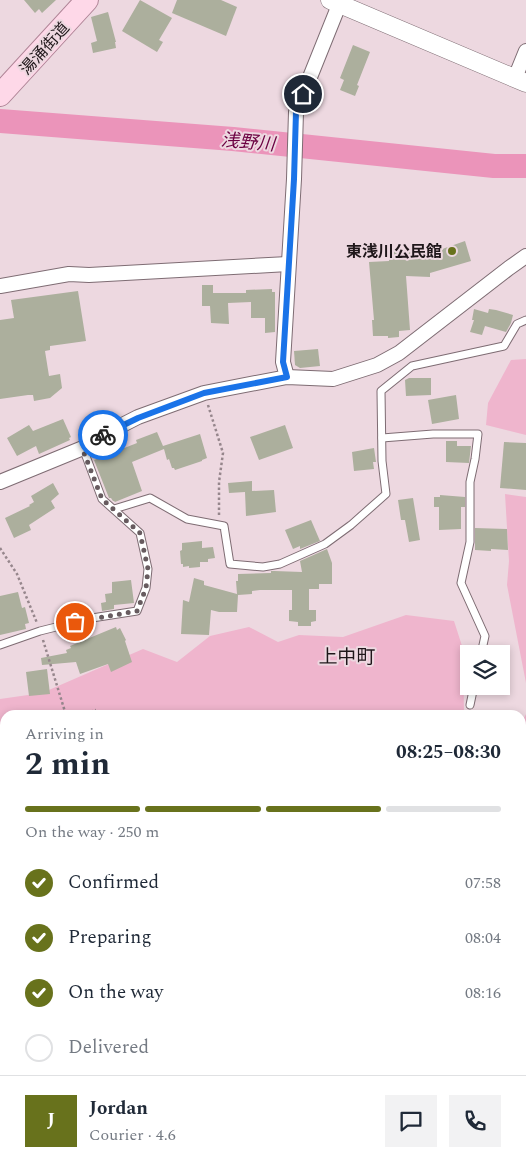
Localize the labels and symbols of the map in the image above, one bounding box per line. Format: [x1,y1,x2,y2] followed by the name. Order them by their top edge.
[14,17,75,80] street label: 湯涌街道
[282,73,324,115] pin
[220,127,278,158] water label: 浅野川
[346,240,442,264] place label: 東浅川公民館
[446,245,458,257] marker: 東浅川公民館
[78,410,128,460] courier
[54,601,96,643] pin
[318,643,376,672] district label: 上中町

